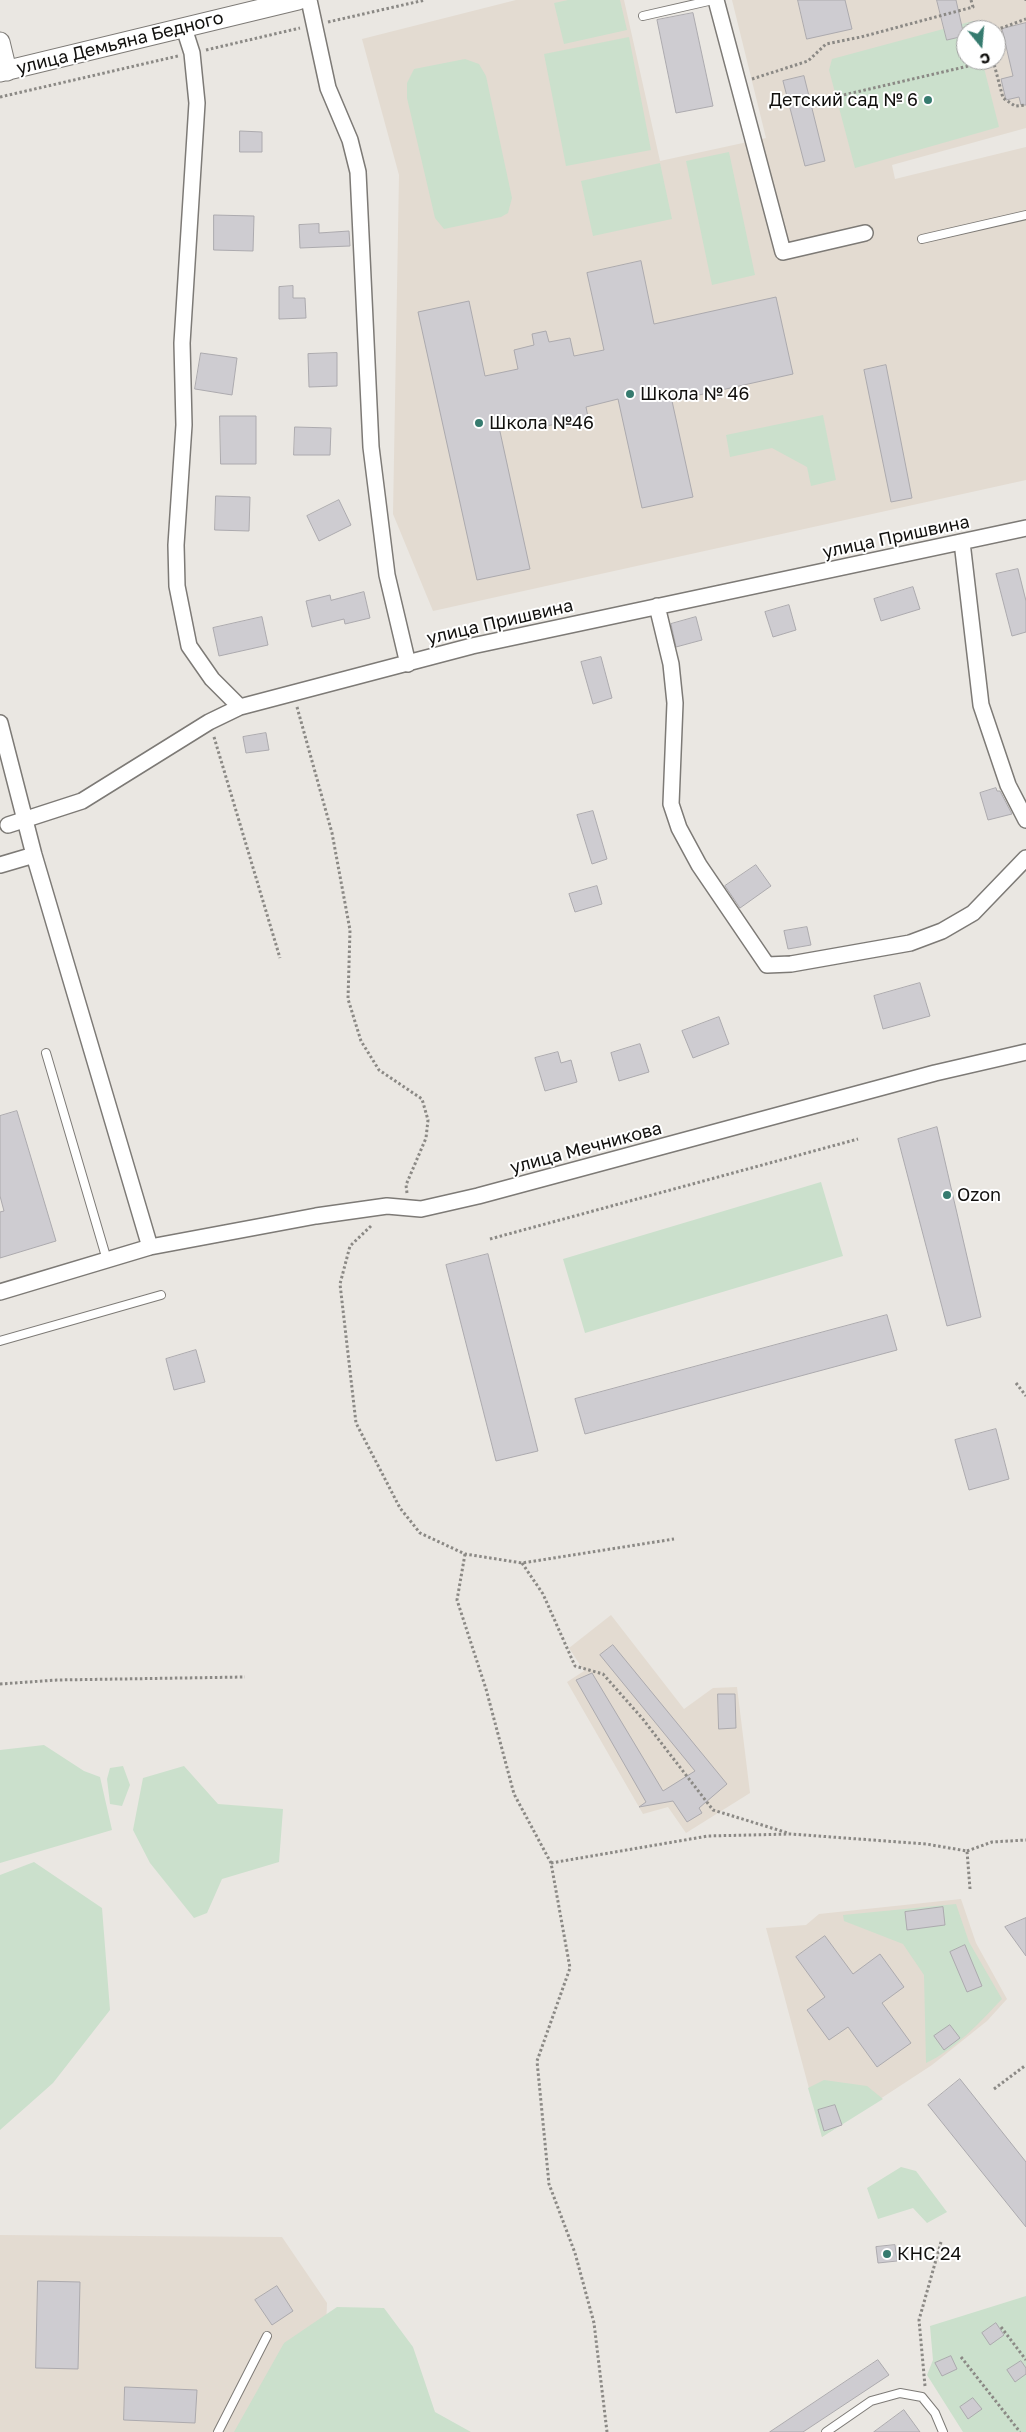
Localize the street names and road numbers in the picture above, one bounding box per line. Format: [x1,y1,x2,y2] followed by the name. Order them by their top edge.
[14,7,226,79] street label: улица Демьяна Бедного
[821,511,971,563] street label: улица Пришвина
[425,595,575,649] street label: улица Пришвина
[508,1117,664,1179] street label: улица Мечникова

